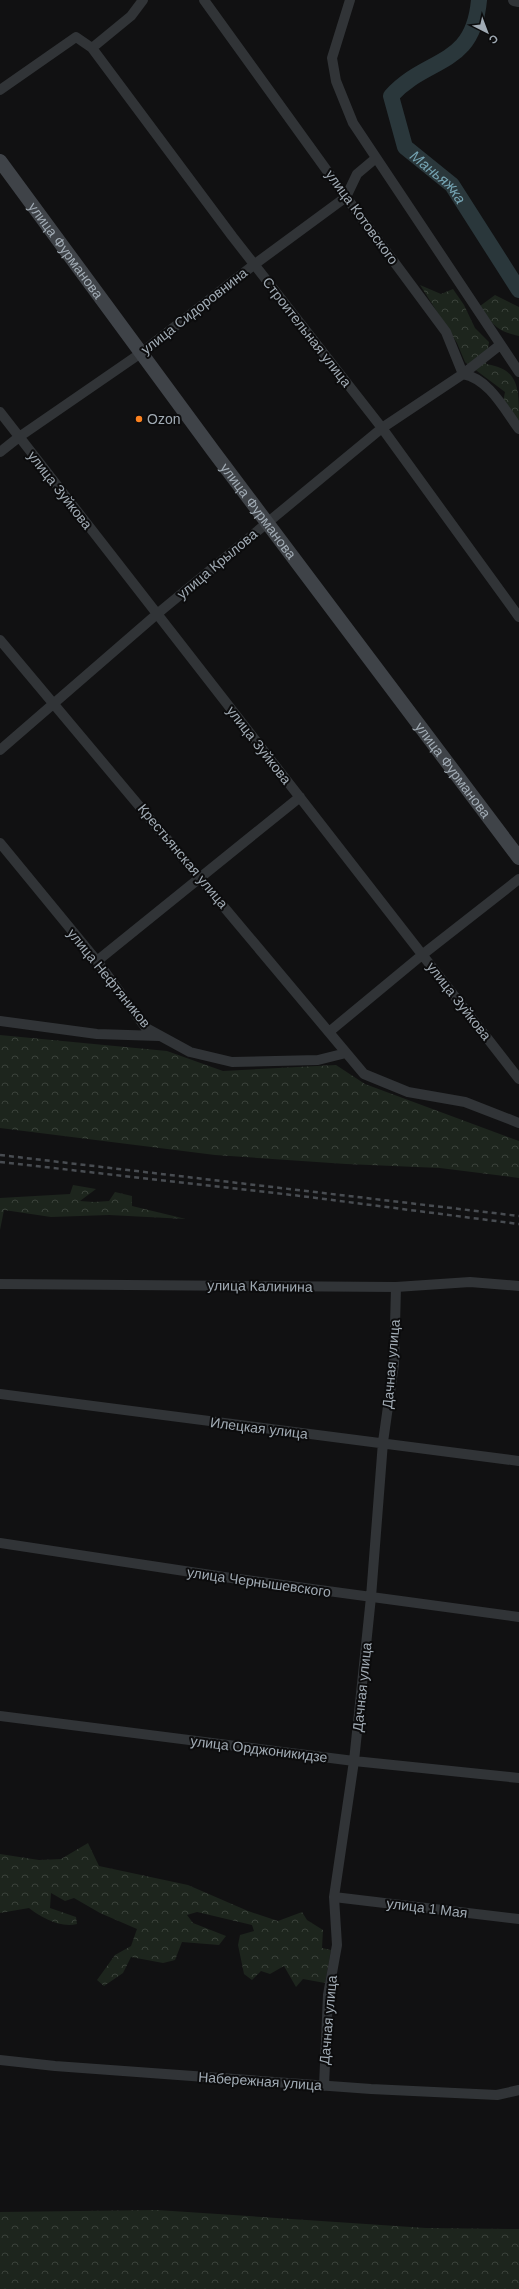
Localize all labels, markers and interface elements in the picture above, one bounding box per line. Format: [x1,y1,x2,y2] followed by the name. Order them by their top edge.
[467,12,507,52] north arrow
[487,32,501,47] text: С
[407,146,470,206] water label: Маньяжка
[322,167,402,268] street label: улица Котовского
[25,199,107,302] street label: улица Фурманова
[138,264,250,357] street label: улица Сидоровнина
[259,274,355,390] street label: Строительная улица
[147,411,180,427] place label: Ozon
[134,414,144,424] marker: Ozon
[25,448,96,532] street label: улица Зуйкова
[217,460,300,562] street label: улица Фурманова
[174,526,260,602] street label: улица Крылова
[224,703,295,787] street label: улица Зуйкова
[412,719,494,821] street label: улица Фурманова
[135,801,231,911] street label: Крестьянская улица
[64,925,154,1031] street label: улица Нефтяников
[424,959,495,1043] street label: улица Зуйкова
[207,1277,313,1295] street label: улица Калинина
[379,1318,403,1409] street label: Дачная улица
[209,1414,309,1442] street label: Илецкая улица
[186,1564,332,1600] street label: улица Чернышевского
[349,1641,375,1732] street label: Дачная улица
[190,1733,329,1765] street label: улица Орджоникидзе
[386,1895,468,1921] street label: улица 1 Мая
[316,1974,340,2065] street label: Дачная улица
[198,2069,323,2093] street label: Набережная улица

